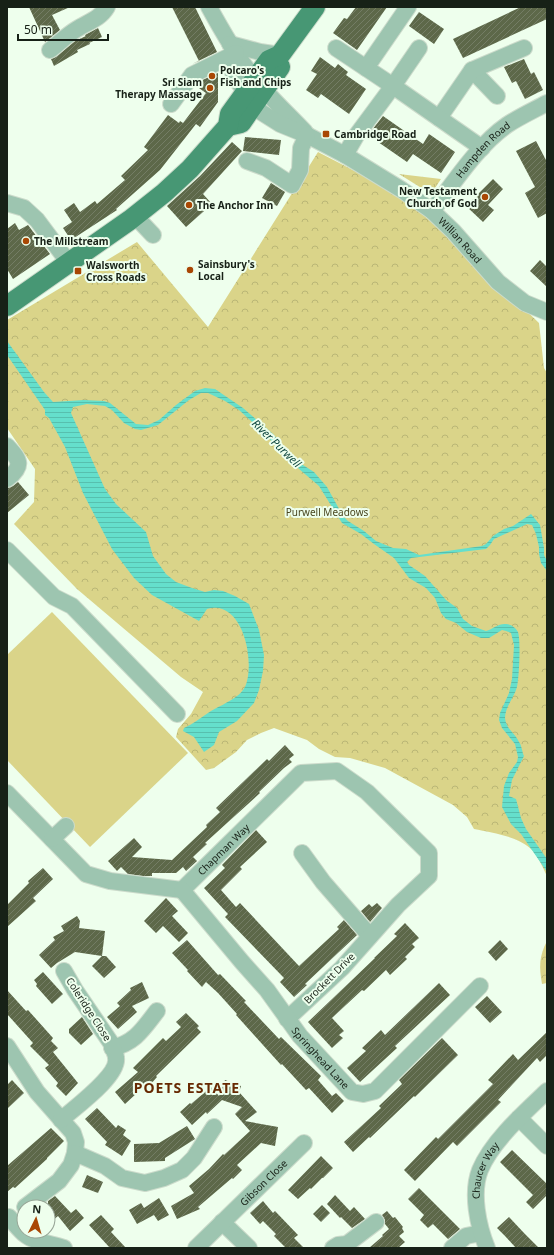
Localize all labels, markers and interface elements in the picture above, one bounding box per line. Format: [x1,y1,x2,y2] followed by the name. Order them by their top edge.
[18,16,108,42] scale bar
[24,21,52,38] text: 50 m
[220,63,291,89] place label: Polcaro's Fish and Chips
[207,71,217,81] marker: Polcaro's Fish and Chips
[115,75,202,101] place label: Sri Siam Therapy Massage
[205,83,215,93] marker: Sri Siam Therapy Massage
[452,118,513,181] street label: Hampden Road
[334,127,416,141] place label: Cambridge Road
[321,129,331,139] marker: Cambridge Road
[399,184,478,210] place label: New Testament Church of God
[480,192,490,202] marker: New Testament Church of God
[197,198,273,212] place label: The Anchor Inn
[184,200,194,210] marker: The Anchor Inn
[435,214,485,266] street label: Willian Road
[34,234,109,248] place label: The Millstream
[21,236,31,246] marker: The Millstream
[198,257,255,283] place label: Sainsbury's Local
[86,258,146,284] place label: Walsworth Cross Roads
[185,265,195,275] marker: Sainsbury's Local
[73,266,83,276] marker: Walsworth Cross Roads
[249,416,306,471] water label: River Purwell
[286,505,369,519] park label: Purwell Meadows
[194,820,253,878] street label: Chapman Way
[300,949,358,1007] street label: Brockett Drive
[63,974,115,1044] street label: Coleridge Close
[289,1024,353,1092] street label: Springhead Lane
[134,1078,240,1097] district label: POETS ESTATE
[469,1138,503,1199] street label: Chaucer Way
[237,1156,290,1209] street label: Gibson Close
[16,1199,56,1239] north arrow
[32,1201,42,1216] text: N

